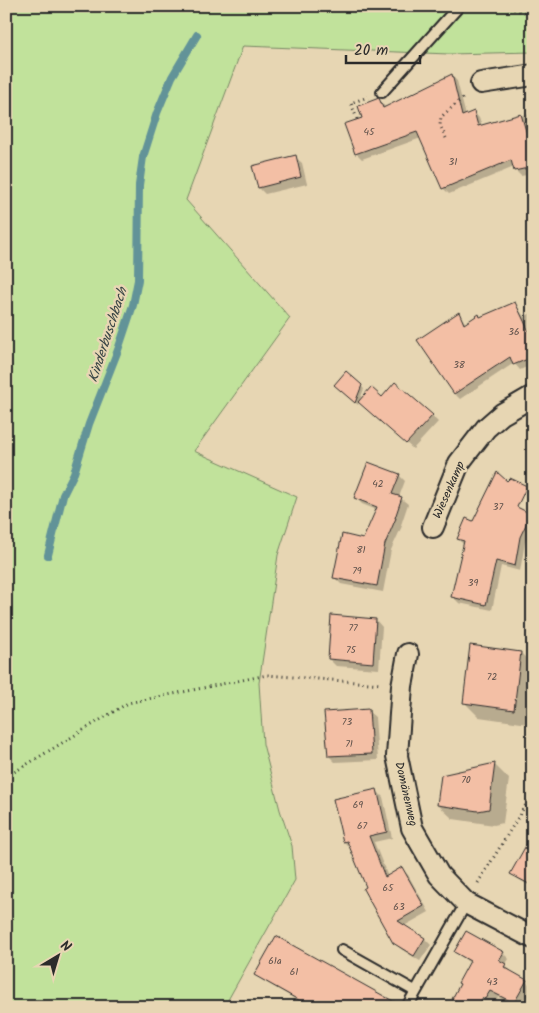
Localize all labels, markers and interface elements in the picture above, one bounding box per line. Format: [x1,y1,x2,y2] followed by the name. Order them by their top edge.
[346,32,420,64] scale bar
[354,39,388,63] text: 20 m
[364,124,375,140] house number: 45
[449,154,457,170] house number: 31
[82,283,134,385] water label: Kinderbuschbach
[508,324,520,340] house number: 36
[453,357,466,373] house number: 38
[428,458,470,522] street label: Wiesenkamp
[372,476,384,492] house number: 42
[493,499,504,515] house number: 37
[356,542,366,558] house number: 81
[352,563,362,579] house number: 79
[468,575,478,591] house number: 39
[348,620,358,636] house number: 77
[346,642,357,658] house number: 75
[487,669,497,685] house number: 72
[342,714,352,730] house number: 73
[345,736,353,752] house number: 71
[389,760,423,828] street label: Domänenweg
[461,772,471,788] house number: 70
[353,797,363,813] house number: 69
[357,818,367,834] house number: 67
[383,880,394,896] house number: 65
[393,899,405,915] house number: 63
[32,930,82,980] north arrow
[55,935,76,958] text: N
[268,953,282,969] house number: 61a
[290,964,298,980] house number: 61
[486,974,498,990] house number: 43

